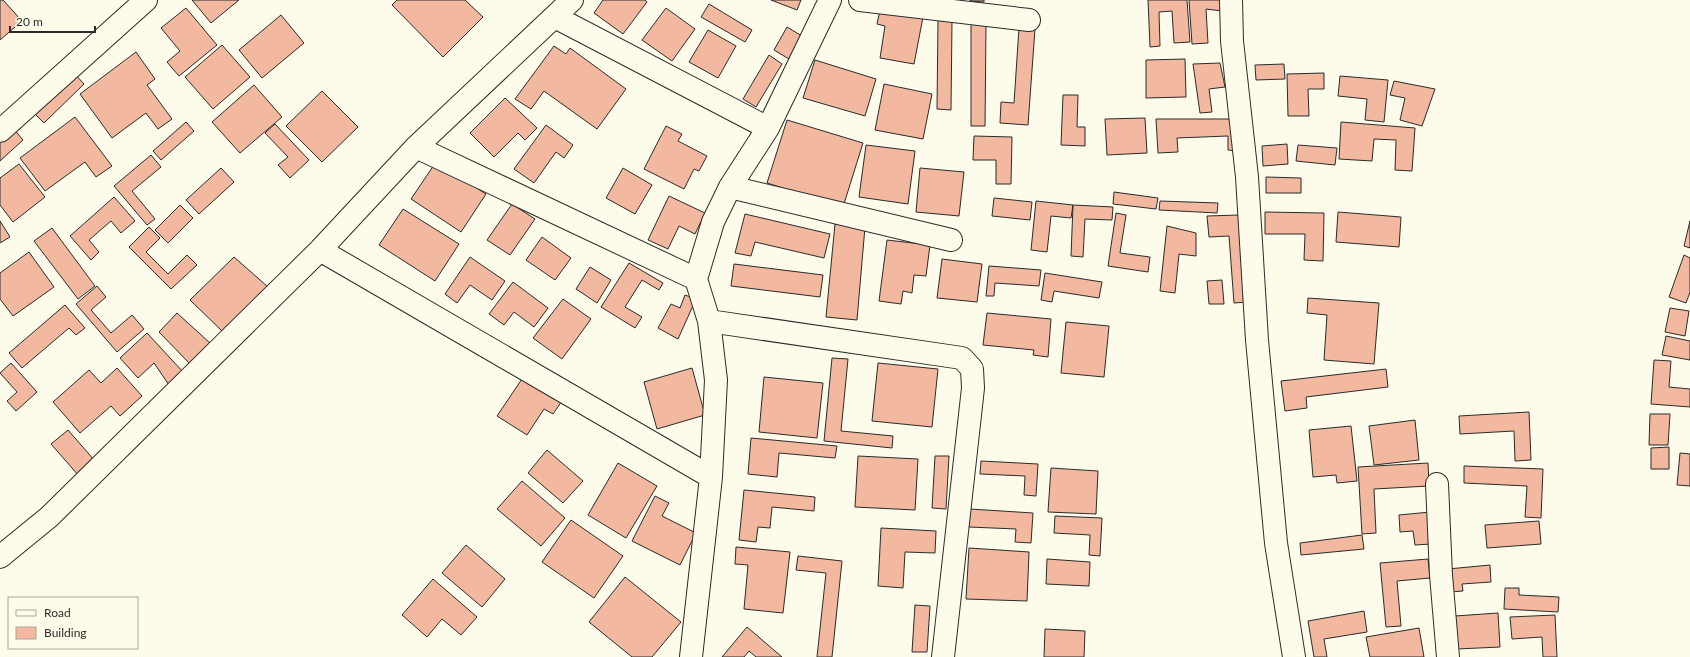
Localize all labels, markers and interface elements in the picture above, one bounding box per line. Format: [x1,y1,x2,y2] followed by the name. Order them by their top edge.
[10,8,95,34] scale bar
[16,14,43,29] text: 20 m
[8,597,138,649] legend
[44,605,71,620] text: Road
[44,625,87,640] text: Building

